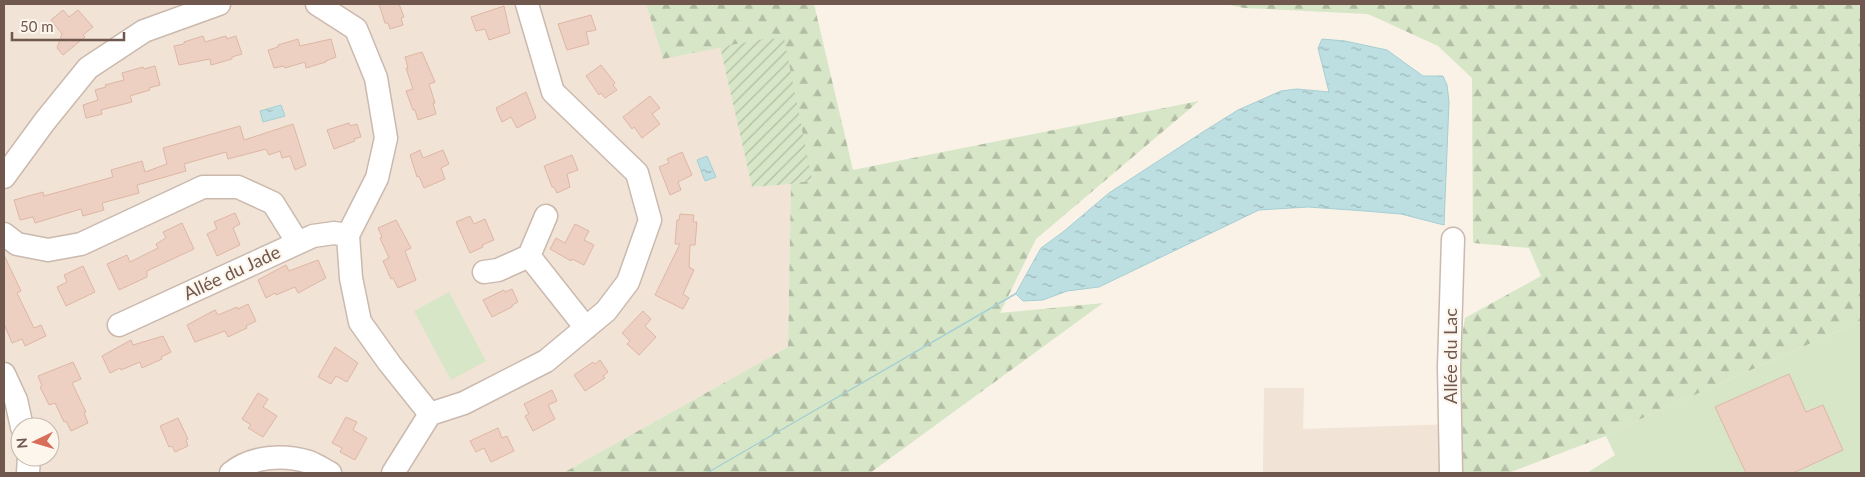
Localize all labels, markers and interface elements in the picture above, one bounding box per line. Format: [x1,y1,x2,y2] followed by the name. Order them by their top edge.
[12,10,125,42] scale bar
[20,17,54,35] text: 50 m
[180,240,283,304] street label: Allée du Jade
[1439,308,1461,404] street label: Allée du Lac
[10,417,60,467] north arrow
[13,437,30,449] text: N

